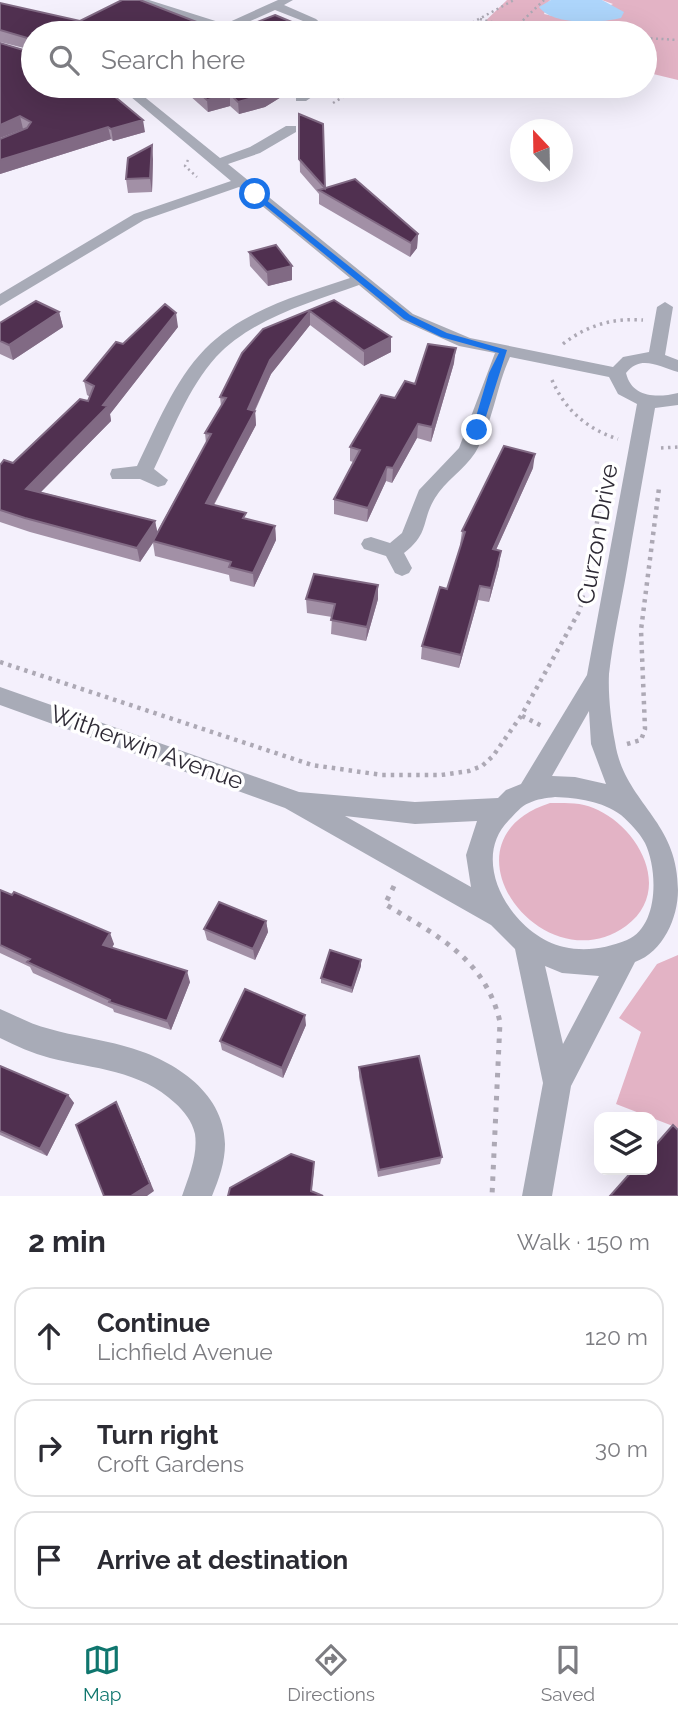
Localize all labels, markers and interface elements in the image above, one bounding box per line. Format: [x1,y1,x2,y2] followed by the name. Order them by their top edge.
[21,21,657,98] search box
[45,41,83,79] icon: search
[101,45,245,75] text: Search here
[510,119,573,182] north arrow
[239,178,270,209] route start
[461,414,492,445] route end
[570,461,624,607] street label: Curzon Drive
[47,699,247,795] street label: Witherwin Avenue
[594,1112,657,1175] map controls
[594,1112,657,1175] button: layers
[28,1224,106,1259] text: 2 min
[517,1228,650,1255] text: Walk · 150 m
[97,1308,210,1338] text: Continue
[30,1317,68,1355] icon: ahead
[585,1323,648,1350] text: 120 m
[97,1338,273,1365] text: Lichfield Avenue
[97,1420,218,1450] text: Turn right
[30,1429,68,1467] icon: right
[595,1435,648,1462] text: 30 m
[97,1450,244,1477] text: Croft Gardens
[30,1541,68,1579] icon: arrive
[97,1545,348,1575] text: Arrive at destination
[83,1641,122,1705] tab: Map
[287,1641,375,1705] tab: Directions
[541,1641,595,1705] tab: Saved

